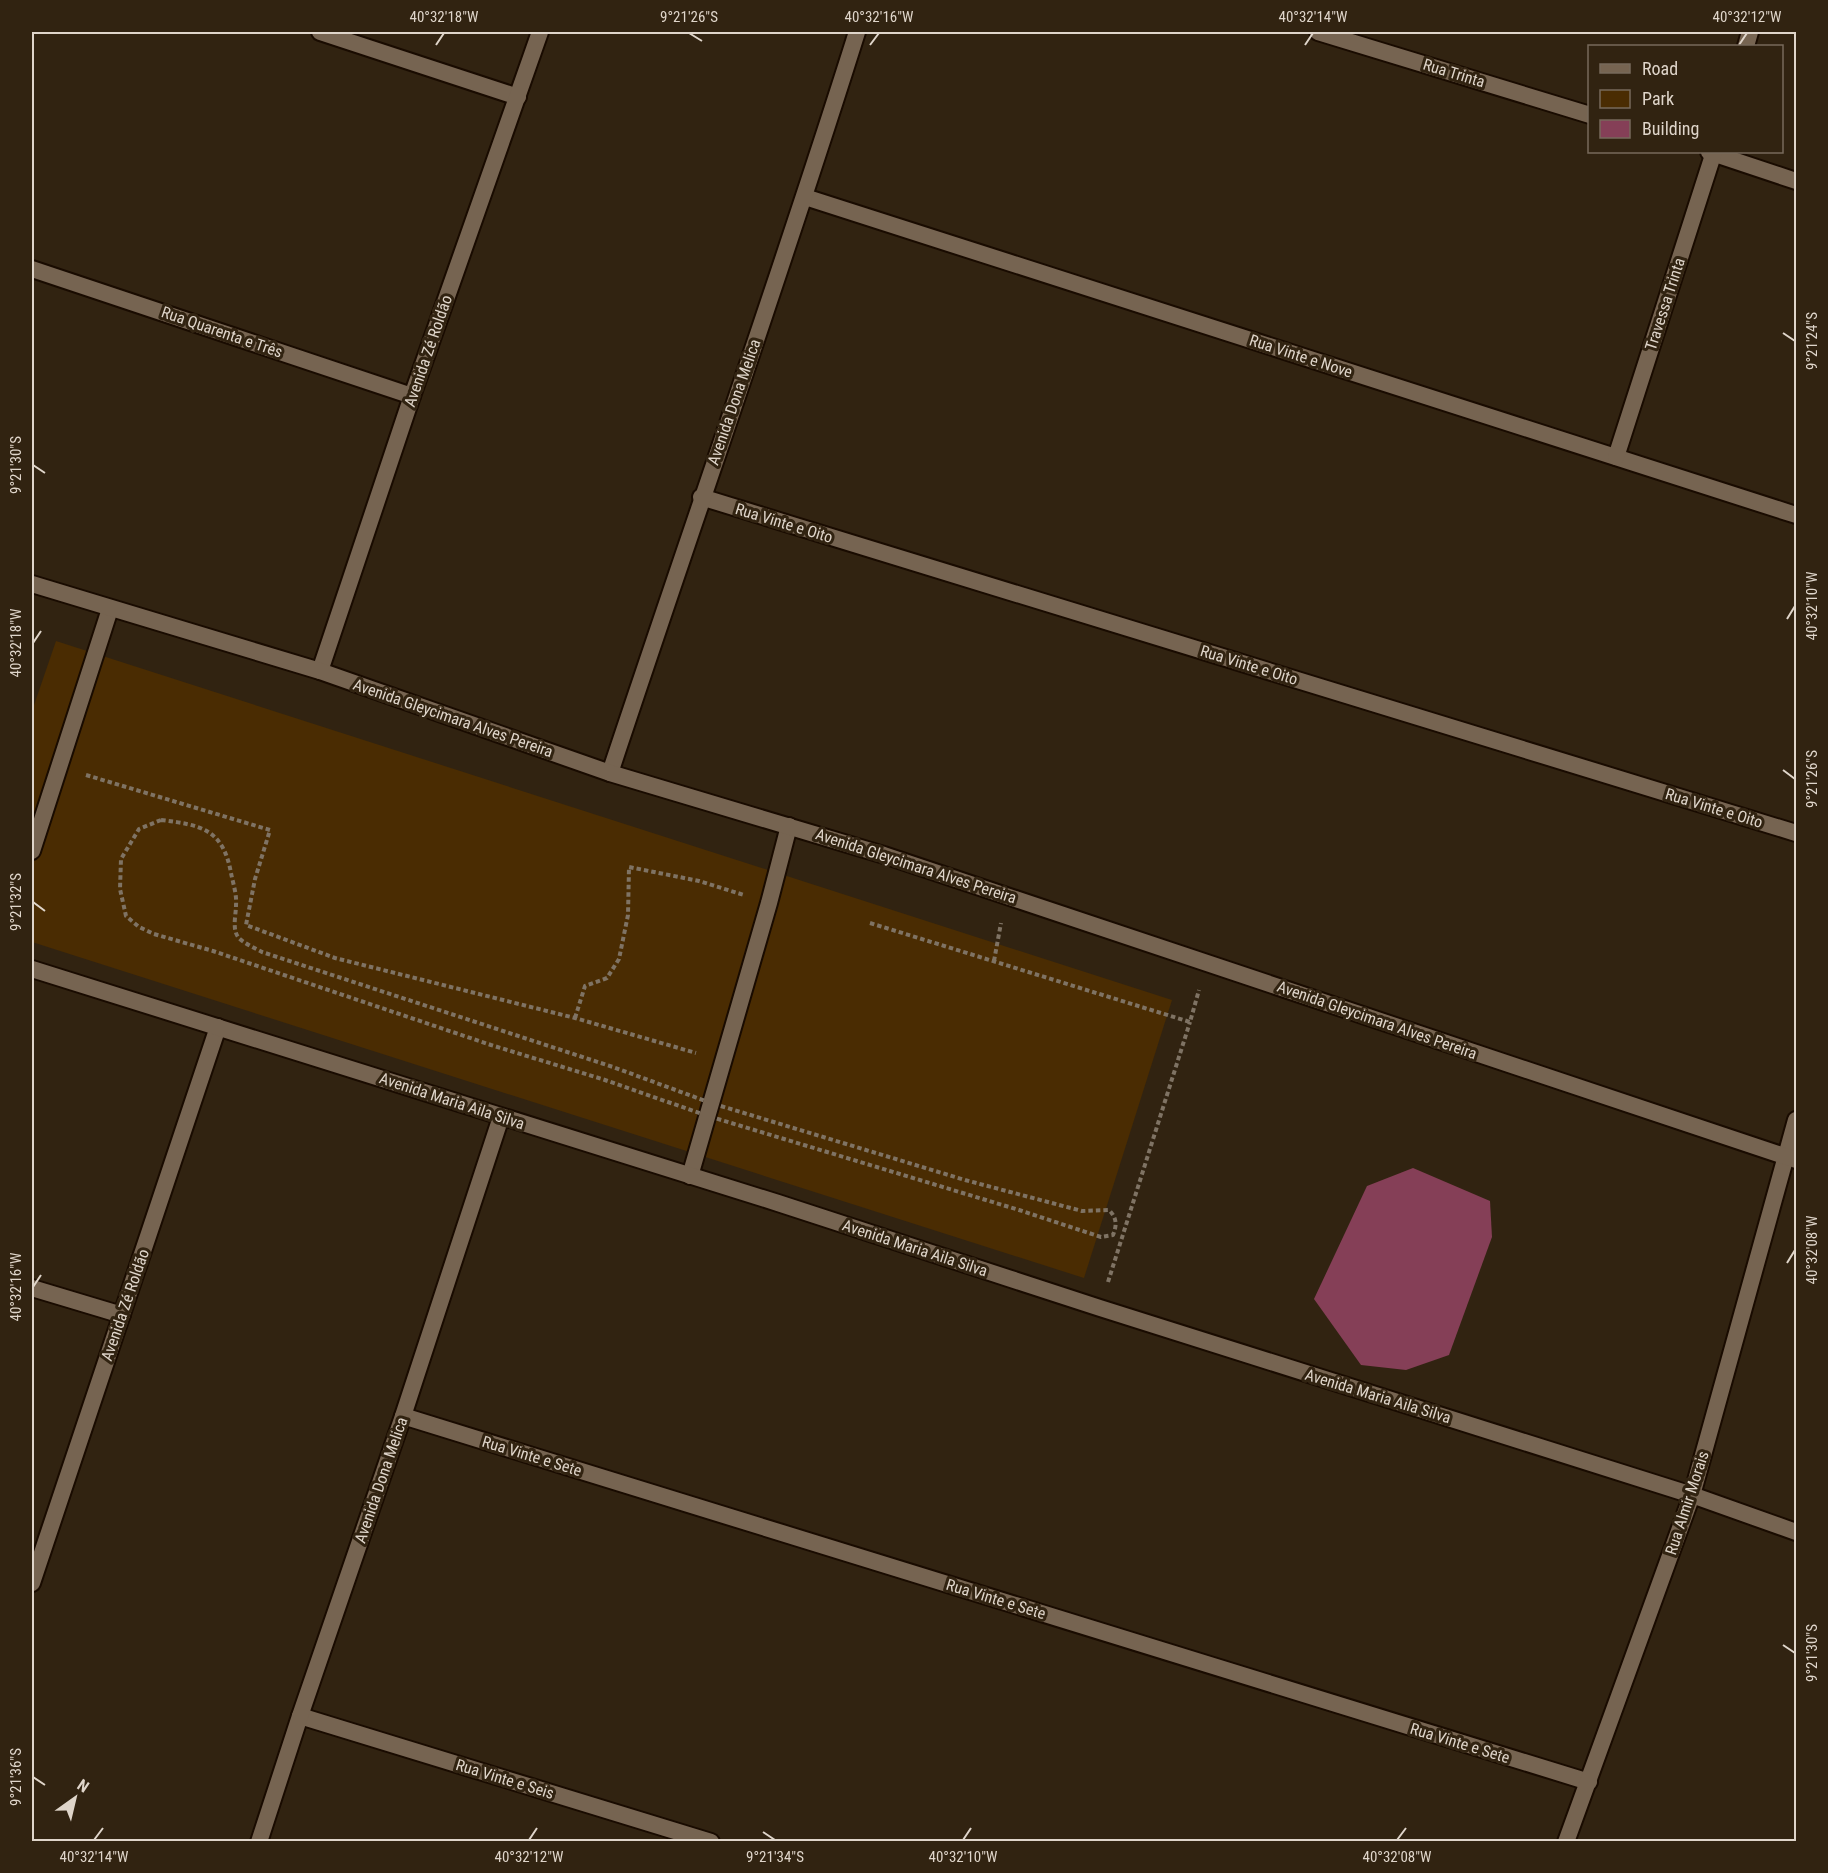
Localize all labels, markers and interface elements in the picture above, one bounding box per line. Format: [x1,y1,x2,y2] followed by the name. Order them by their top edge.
[410,8,479,26] text: 40°32'18"W
[660,8,718,26] text: 9°21'26"S
[845,8,914,26] text: 40°32'16"W
[1279,8,1348,26] text: 40°32'14"W
[1713,8,1782,26] text: 40°32'12"W
[1588,45,1783,153] legend
[1421,55,1487,91] street label: Rua Trinta
[1642,58,1678,79] text: Road
[1642,88,1674,109] text: Park
[1642,118,1699,139] text: Building
[1641,255,1689,353] street label: Travessa Trinta
[400,293,456,409] street label: Avenida Zé Roldão
[159,302,285,362] street label: Rua Quarenta e Três
[1803,312,1821,370] text: 9°21'24"S
[1247,330,1355,382] street label: Rua Vinte e Nove
[704,336,764,468] street label: Avenida Dona Melica
[7,436,25,494] text: 9°21'30"S
[733,499,835,547] street label: Rua Vinte e Oito
[1803,571,1821,640] text: 40°32'10"W
[7,608,25,677] text: 40°32'18"W
[1198,641,1300,689] street label: Rua Vinte e Oito
[351,675,555,761] street label: Avenida Gleycimara Alves Pereira
[1803,750,1821,808] text: 9°21'26"S
[1663,784,1765,832] street label: Rua Vinte e Oito
[813,825,1019,907] street label: Avenida Gleycimara Alves Pereira
[7,873,25,931] text: 9°21'32"S
[1275,977,1479,1063] street label: Avenida Gleycimara Alves Pereira
[377,1069,527,1133] street label: Avenida Maria Aila Silva
[1803,1215,1821,1284] text: 40°32'08"W
[840,1216,990,1280] street label: Avenida Maria Aila Silva
[97,1247,153,1363] street label: Avenida Zé Roldão
[7,1252,25,1321] text: 40°32'16"W
[1303,1365,1453,1427] street label: Avenida Maria Aila Silva
[351,1414,411,1546] street label: Avenida Dona Melica
[480,1432,584,1480] street label: Rua Vinte e Sete
[1661,1449,1713,1557] street label: Rua Almir Morais
[944,1575,1048,1623] street label: Rua Vinte e Sete
[1803,1624,1821,1682] text: 9°21'30"S
[1408,1719,1512,1767] street label: Rua Vinte e Sete
[7,1748,25,1806] text: 9°21'36"S
[454,1755,556,1803] street label: Rua Vinte e Seis
[45,1768,105,1828] north arrow
[74,1775,92,1797] text: N
[60,1848,129,1866] text: 40°32'14"W
[495,1848,564,1866] text: 40°32'12"W
[746,1848,804,1866] text: 9°21'34"S
[929,1848,998,1866] text: 40°32'10"W
[1363,1848,1432,1866] text: 40°32'08"W

